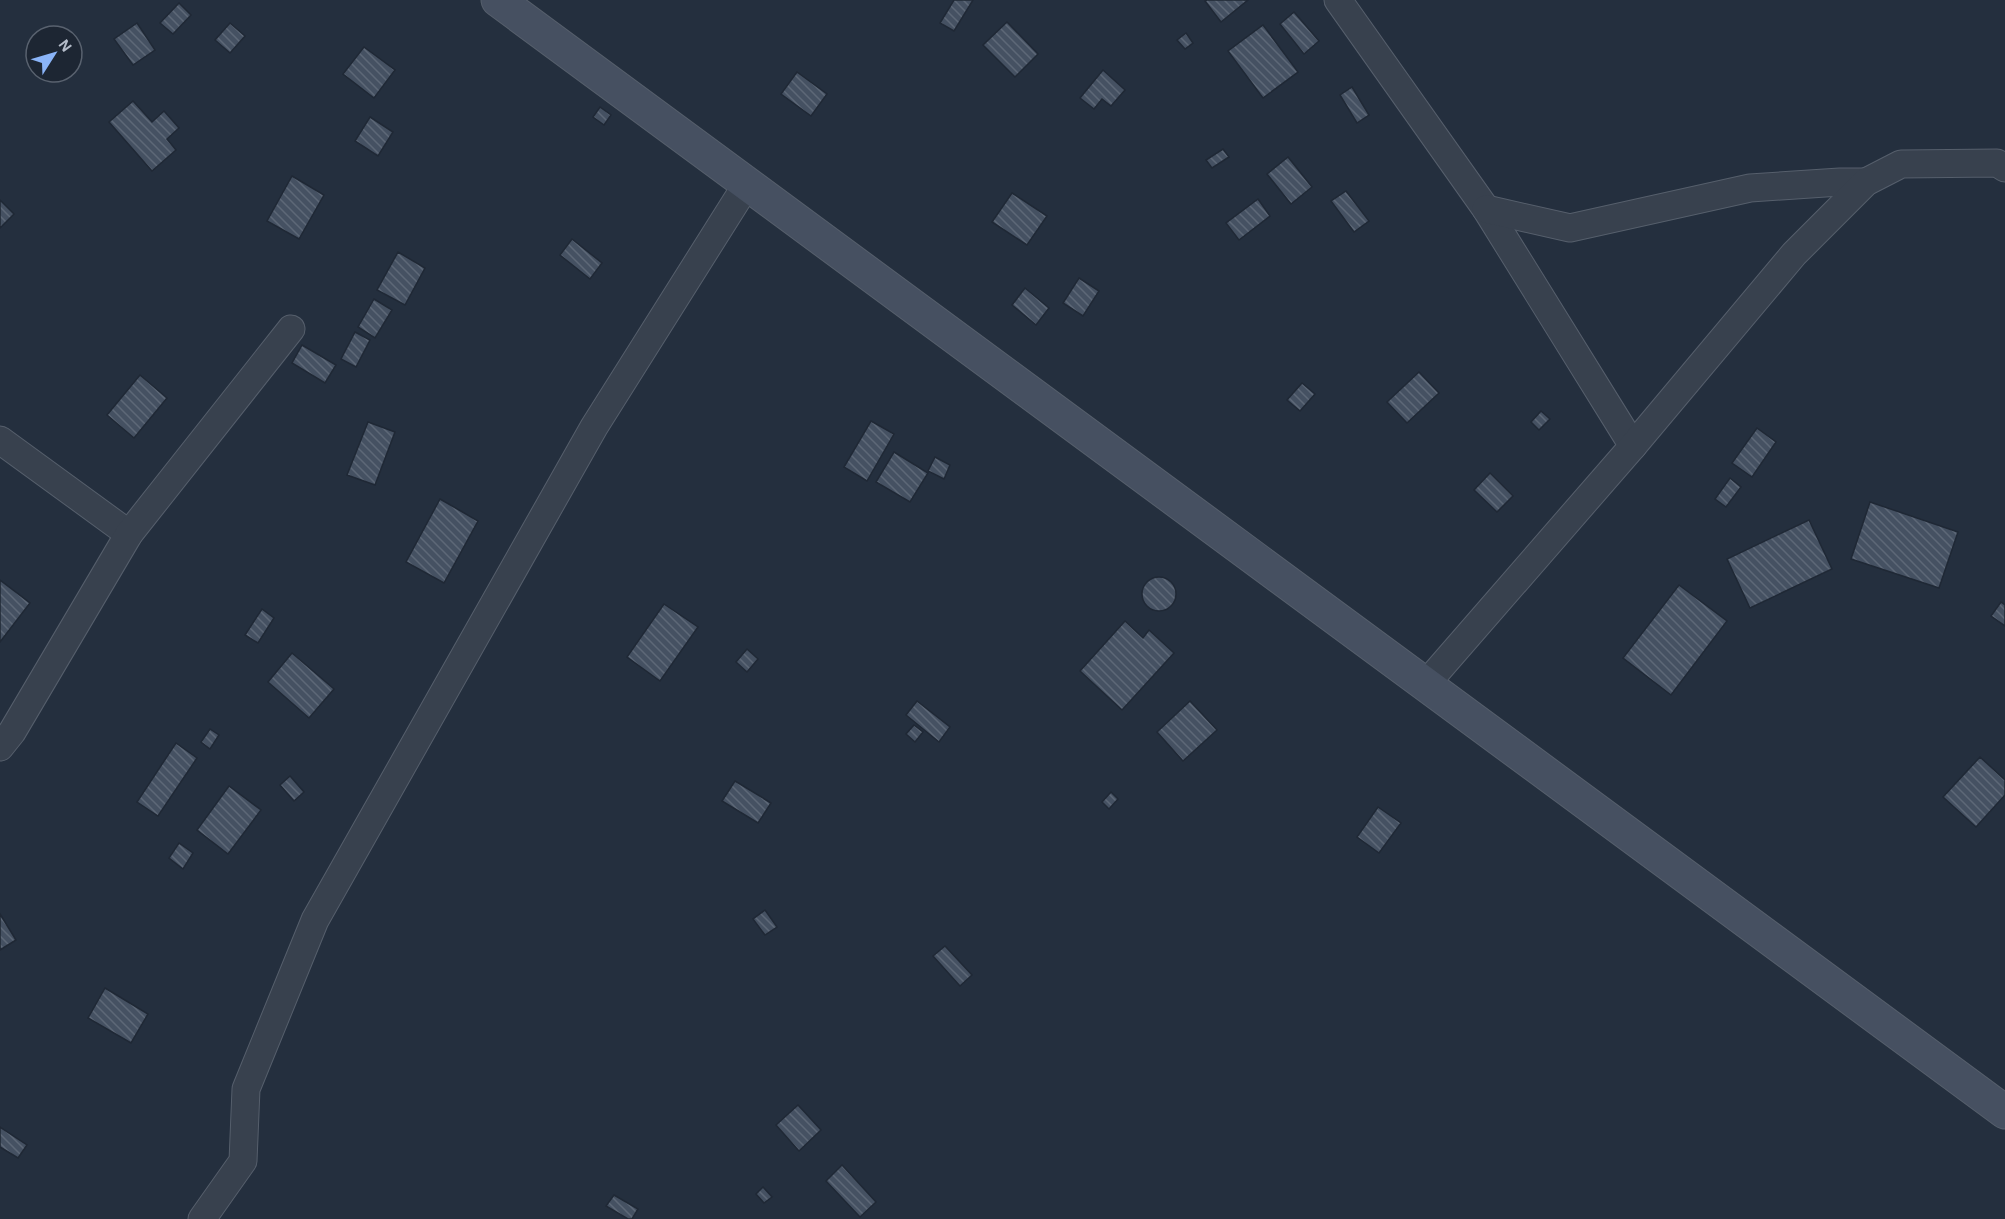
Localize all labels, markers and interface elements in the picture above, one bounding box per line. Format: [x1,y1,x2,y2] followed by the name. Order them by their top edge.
[24,24,84,84] north arrow
[55,36,75,55] text: N

